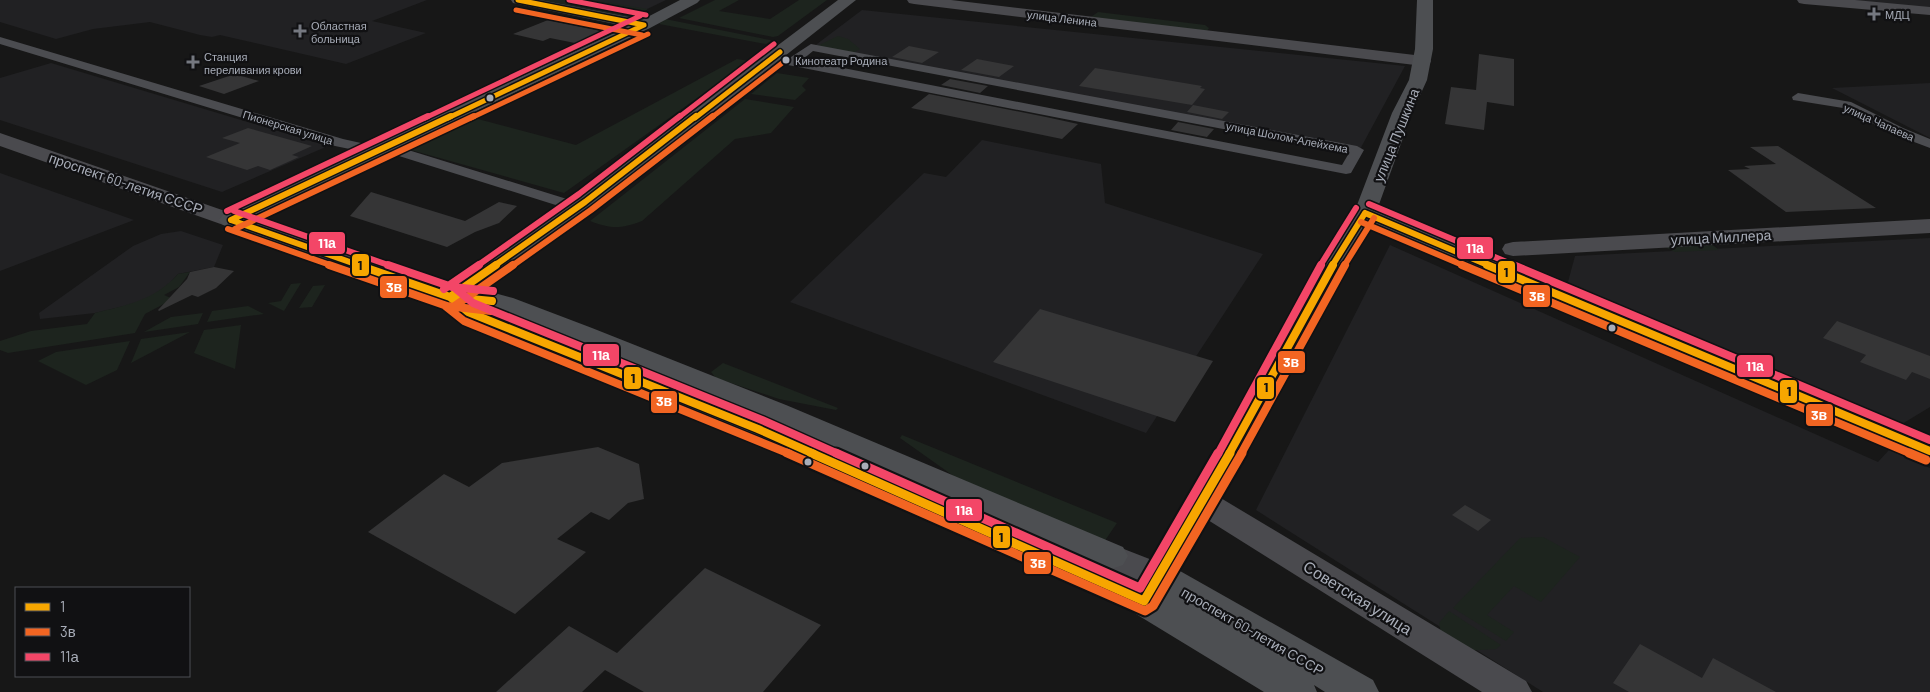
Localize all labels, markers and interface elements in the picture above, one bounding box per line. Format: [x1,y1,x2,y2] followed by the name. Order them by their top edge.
[1026,7,1098,29] street label: улица Ленина
[1867,7,1881,21] marker: МДЦ
[1885,8,1910,21] place label: МДЦ
[311,19,367,45] place label: Областная больница
[293,24,307,38] marker: Областная больница
[204,50,302,76] place label: Станция переливания крови
[795,54,888,67] place label: Кинотеатр Родина
[186,55,200,69] marker: Станция переливания крови
[781,55,791,65] marker: Кинотеатр Родина
[1370,86,1423,184] street label: улица Пушкина
[485,93,495,103] unlabelled marker
[1842,101,1917,144] street label: улица Чапаева
[241,107,335,147] street label: Пионерская улица
[1225,119,1350,155] street label: улица Шолом-Алейхема
[47,149,205,217] street label: проспект 60-летия СССР
[1670,226,1772,248] street label: улица Миллера
[308,231,346,255] line badge: 11а
[318,234,336,251] text: 11а
[1456,236,1494,260] line badge: 11а
[1466,239,1484,256] text: 11а
[351,253,370,277] line badge: 1
[358,256,363,273] text: 1
[1497,260,1516,284] line badge: 1
[1504,263,1509,280] text: 1
[379,275,408,299] line badge: 3в
[386,278,402,295] text: 3в
[1522,284,1551,308] line badge: 3в
[1529,287,1545,304] text: 3в
[1607,323,1617,333] unlabelled marker
[582,343,620,367] line badge: 11а
[592,346,610,363] text: 11а
[1277,350,1306,374] line badge: 3в
[1283,353,1299,370] text: 3в
[1736,354,1774,378] line badge: 11а
[1746,357,1764,374] text: 11а
[623,366,642,390] line badge: 1
[631,369,636,386] text: 1
[1256,376,1275,400] line badge: 1
[1264,378,1269,395] text: 1
[1779,379,1798,404] line badge: 1
[1787,382,1792,399] text: 1
[650,390,678,414] line badge: 3в
[656,392,672,409] text: 3в
[1805,403,1834,427] line badge: 3в
[1811,406,1827,423] text: 3в
[803,457,813,467] unlabelled marker
[860,461,870,471] unlabelled marker
[945,498,983,522] line badge: 11а
[955,501,973,518] text: 11а
[992,525,1011,549] line badge: 1
[999,528,1004,545] text: 1
[1023,551,1052,575] line badge: 3в
[1030,554,1046,571] text: 3в
[1300,556,1416,638] street label: Советская улица
[1179,583,1327,679] street label: проспект 60-летия СССР
[15,587,190,677] legend
[60,597,65,615] text: 1
[60,622,76,640] text: 3в
[60,647,80,665] text: 11а

